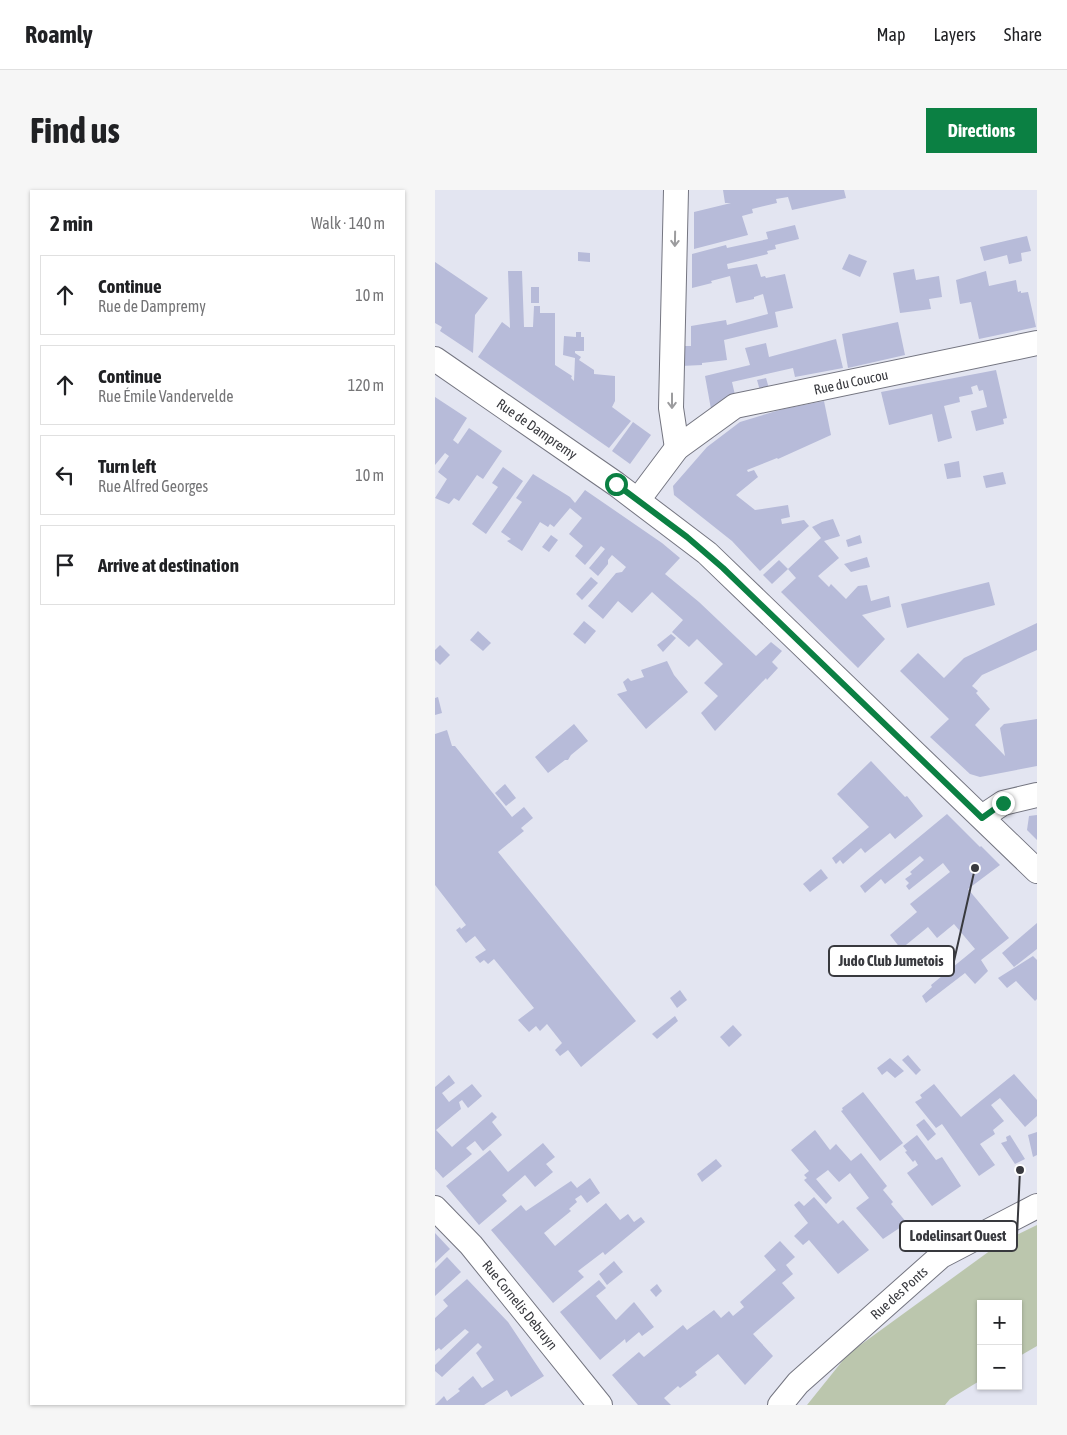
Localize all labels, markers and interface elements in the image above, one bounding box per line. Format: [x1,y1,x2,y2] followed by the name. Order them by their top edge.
[25,21,93,48] text: Roamly
[876,24,905,45] text: Map
[933,24,976,45] text: Layers
[1004,24,1042,45] text: Share
[926,108,1037,153] button: Directions
[30,110,120,150] text: Find us
[50,211,93,235] text: 2 min
[311,214,385,232] text: Walk · 140 m
[670,230,680,246] one-way arrow
[98,275,162,297] text: Continue
[51,281,79,309] icon: ahead
[355,286,384,304] text: 10 m
[98,297,206,315] text: Rue de Dampremy
[98,365,162,387] text: Continue
[812,366,890,398] street label: Rue du Coucou
[51,371,79,399] icon: ahead
[348,376,384,394] text: 120 m
[98,387,234,405] text: Rue Émile Vandervelde
[667,392,677,409] one-way arrow
[494,395,580,463] street label: Rue de Dampremy
[98,455,156,477] text: Turn left
[51,461,79,489] icon: left
[355,466,384,484] text: 10 m
[605,473,628,496] route start
[98,477,208,495] text: Rue Alfred Georges
[51,551,79,579] icon: arrive
[98,554,239,576] text: Arrive at destination
[992,792,1015,815] route end
[829,946,954,976] callout: Judo Club Jumetois
[837,952,944,969] text: Judo Club Jumetois
[900,1221,1017,1251] callout: Lodelinsart Ouest
[910,1227,1007,1244] text: Lodelinsart Ouest
[479,1257,561,1353] street label: Rue Cornelis Debruyn
[867,1263,931,1323] street label: Rue des Ponts
[977,1300,1022,1390] map controls
[977,1300,1022,1345] button: +
[977,1345,1022,1390] button: −

